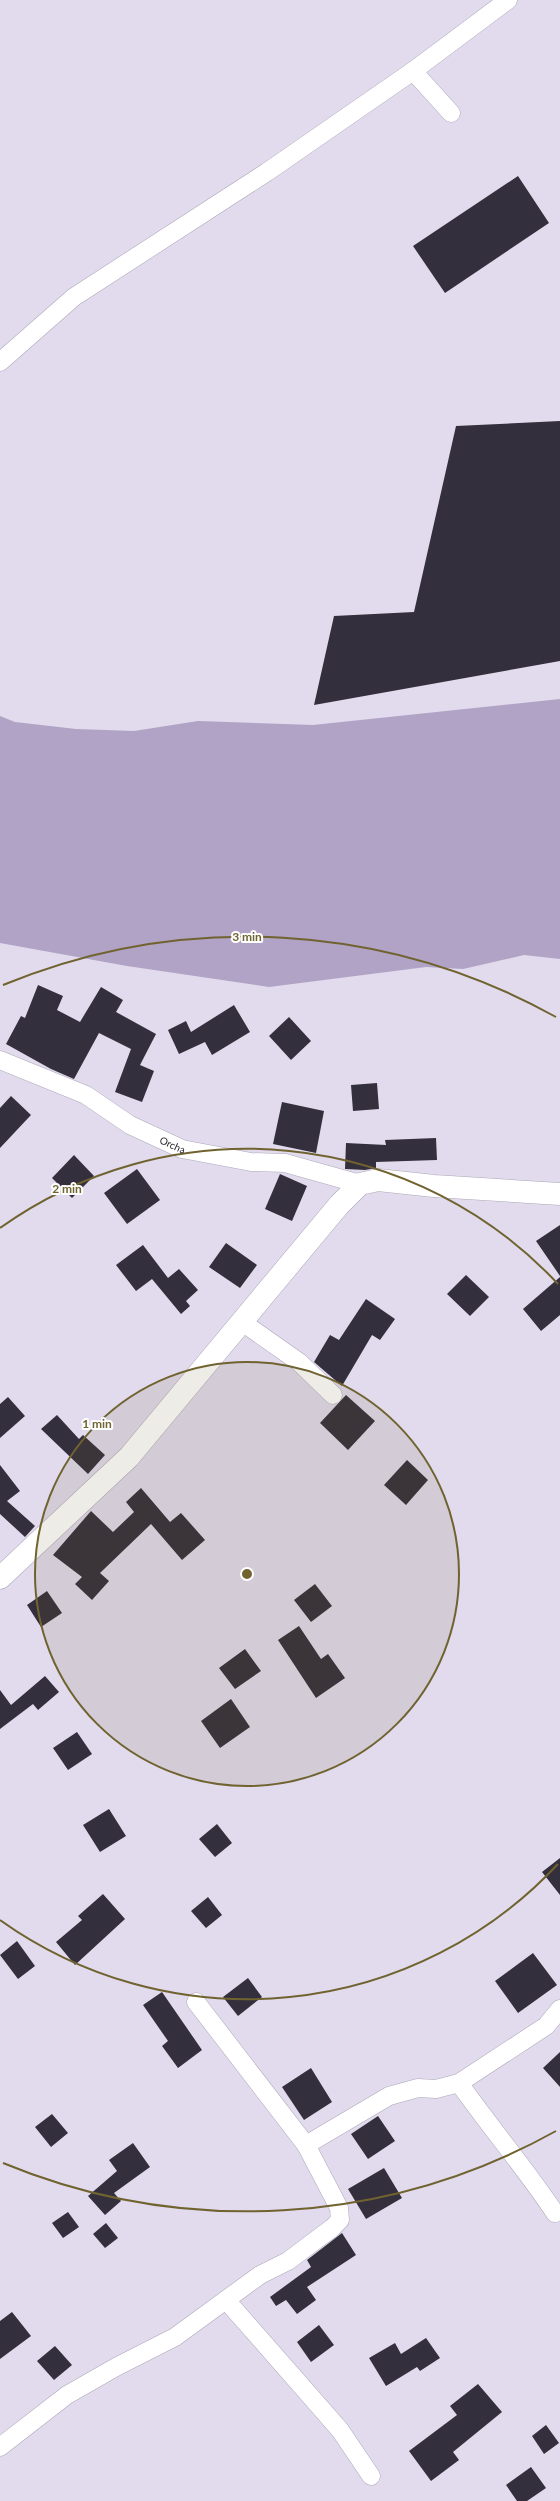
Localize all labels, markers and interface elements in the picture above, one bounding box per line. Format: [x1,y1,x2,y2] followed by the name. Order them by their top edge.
[232,929,262,944] text: 3 min
[158,1134,186,1155] street label: Orcha
[52,1181,82,1196] text: 2 min
[82,1416,112,1431] text: 1 min
[240,1567,254,1581] centre of rings

